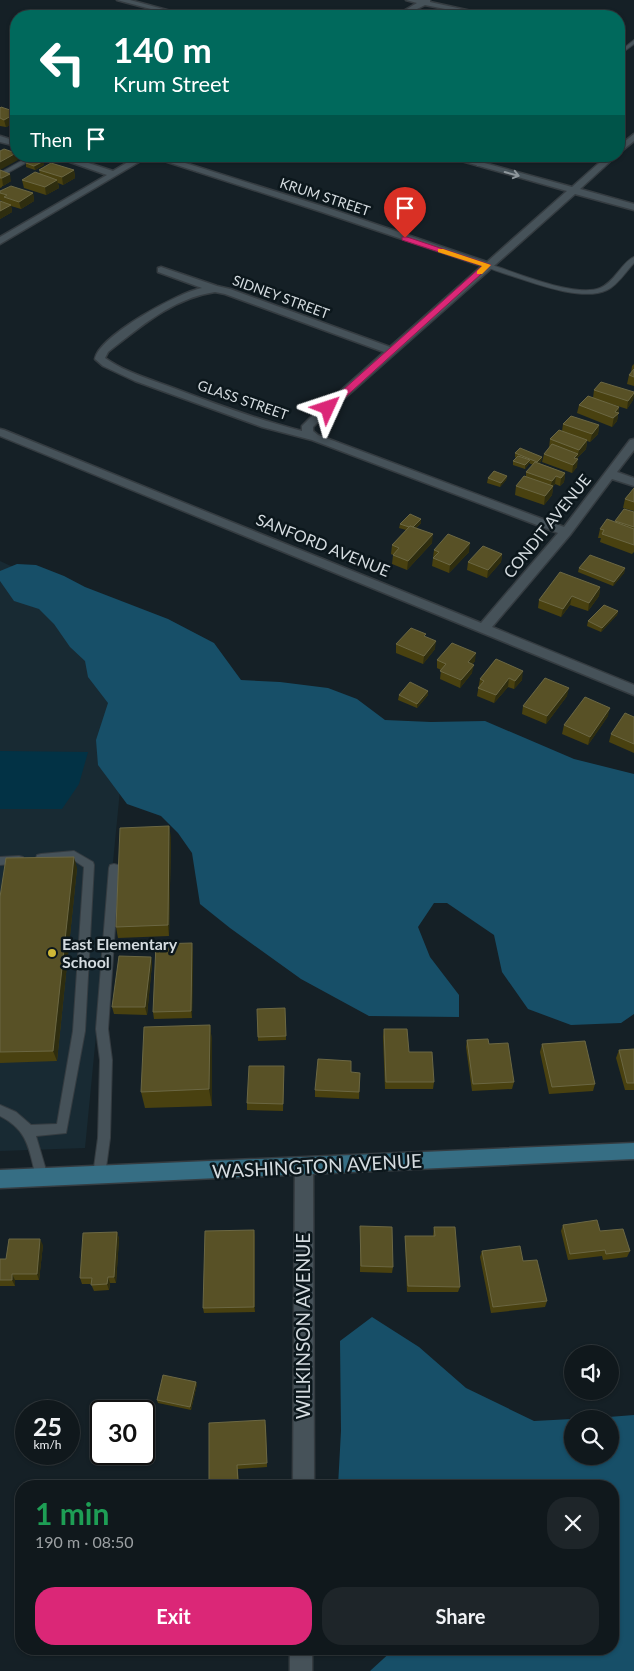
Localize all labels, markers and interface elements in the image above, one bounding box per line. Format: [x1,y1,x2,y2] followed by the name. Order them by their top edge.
[113,28,212,70] text: 140 m
[30,30,95,95] icon: left
[113,70,230,97] text: Krum Street
[82,125,110,153] icon: arrive
[30,128,72,151] text: Then
[504,170,520,179] one-way arrow
[278,174,373,219] street label: KRUM STREET
[384,187,426,238] pin
[391,194,419,222] icon: arrive
[230,271,333,322] street label: SIDNEY STREET
[196,376,291,423] street label: GLASS STREET
[301,381,353,433] position arrow
[499,470,594,581] street label: CONDIT AVENUE
[254,509,393,580] street label: SANFORD AVENUE
[62,934,178,971] place label: East Elementary School
[46,947,58,959] marker: East Elementary School
[212,1149,422,1182] street label: WASHINGTON AVENUE
[291,1233,314,1419] street label: WILKINSON AVENUE
[564,1345,619,1465] map controls
[564,1345,619,1400] button: sound
[90,1400,155,1465] speed limit sign: 30
[564,1410,619,1465] button: search
[33,1411,62,1441] text: 25
[33,1437,62,1452] text: km/h
[35,1495,109,1531] text: 1 min
[547,1497,599,1549] button: close
[35,1532,134,1551] text: 190 m · 08:50
[35,1587,312,1645] button: Exit
[322,1587,599,1645] button: Share

